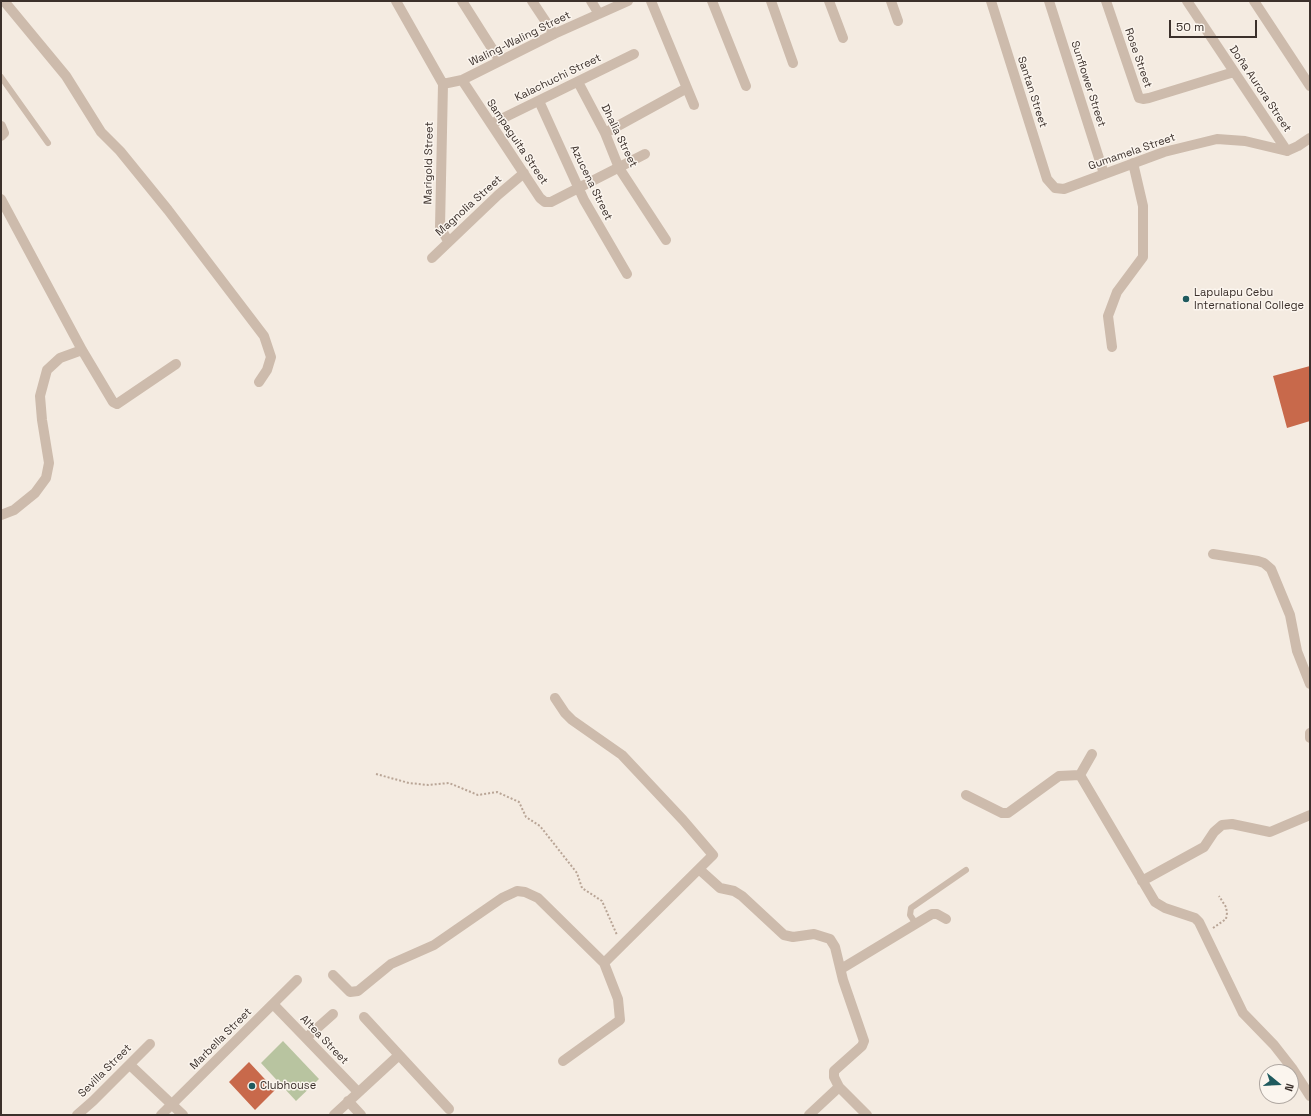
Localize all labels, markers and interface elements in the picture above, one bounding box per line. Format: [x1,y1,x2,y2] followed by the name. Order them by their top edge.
[467,9,573,69] street label: Waling-Waling Street
[1171,12,1259,38] scale bar
[1176,19,1204,35] text: 50 m
[1122,26,1154,90] street label: Rose Street
[1068,39,1108,129] street label: Sunflower Street
[1226,43,1294,135] street label: Doña Aurora Street
[513,51,603,105] street label: Kalachuchi Street
[1014,55,1050,129] street label: Santan Street
[484,97,550,187] street label: Sampaguita Street
[598,102,640,170] street label: Dhalia Street
[422,122,436,204] street label: Marigold Street
[1087,131,1177,173] street label: Gumamela Street
[567,143,615,223] street label: Azucena Street
[433,173,505,239] street label: Magnolia Street
[1194,286,1304,312] place label: Lapulapu Cebu International College
[1181,294,1191,304] marker: Lapulapu Cebu International College
[187,1005,255,1073] street label: Marbella Street
[297,1012,351,1068] street label: Altea Street
[76,1042,134,1100] street label: Sevilla Street
[1259,1064,1299,1104] north arrow
[260,1079,316,1093] place label: Clubhouse
[247,1081,257,1091] marker: Clubhouse
[1282,1082,1297,1093] text: N

